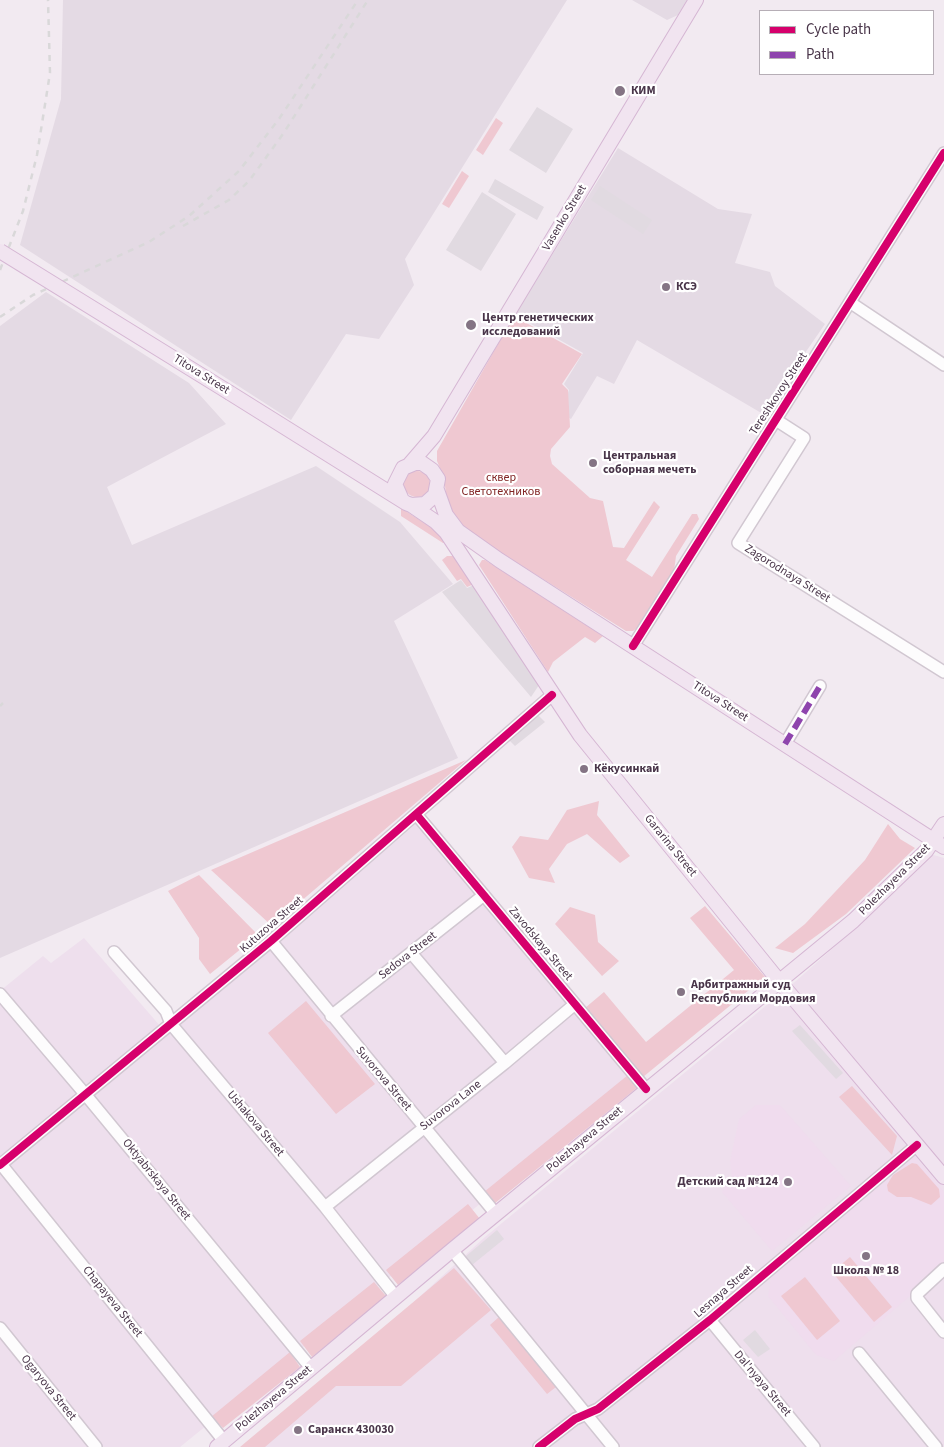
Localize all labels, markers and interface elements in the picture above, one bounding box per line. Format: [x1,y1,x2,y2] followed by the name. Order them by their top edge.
[759,10,934,75] legend
[806,19,871,40] text: Cycle path
[806,44,834,65] text: Path
[613,84,627,98] marker: КИМ
[631,84,656,98] place label: КИМ
[540,182,590,254] street label: Vasenko Street
[676,280,697,294] place label: КСЭ
[660,281,672,293] marker: КСЭ
[482,311,594,339] place label: Центр генетических исследований
[464,318,478,332] marker: Центр генетических исследований
[747,350,811,438] street label: Tereshkovoy Street
[170,352,232,398] street label: Titova Street
[603,449,696,477] place label: Центральная соборная мечеть
[587,457,599,469] marker: Центральная соборная мечеть
[462,471,540,499] park label: сквер Светотехников
[741,542,833,606] street label: Zagorodnaya Street
[689,679,751,725] street label: Titova Street
[594,762,659,776] place label: Кёкусинкай
[578,763,590,775] marker: Кёкусинкай
[641,812,699,880] street label: Gararina Street
[856,841,934,919] street label: Polezhayeva Street
[237,894,307,956] street label: Kutuzova Street
[505,904,575,984] street label: Zavodskaya Street
[376,929,440,983] street label: Sedova Street
[691,978,816,1006] place label: Арбитражный суд Республики Мордовия
[675,986,687,998] marker: Арбитражный суд Республики Мордовия
[352,1044,414,1114] street label: Suvorova Street
[418,1078,484,1134] street label: Suvorova Lane
[223,1088,287,1160] street label: Ushakova Street
[544,1104,626,1176] street label: Polezhayeva Street
[119,1136,193,1224] street label: Oktyabrskaya Street
[678,1175,778,1189] place label: Детский сад №124
[782,1176,794,1188] marker: Детский сад №124
[860,1250,872,1262] marker: Школа № 18
[79,1263,145,1341] street label: Chapayeva Street
[692,1263,756,1321] street label: Lesnaya Street
[833,1264,899,1278] place label: Школа № 18
[730,1348,794,1420] street label: Dal'nyaya Street
[17,1352,79,1424] street label: Ogaryova Street
[233,1363,315,1435] street label: Polezhayeva Street
[308,1423,394,1437] place label: Саранск 430030
[292,1424,304,1436] marker: Саранск 430030

